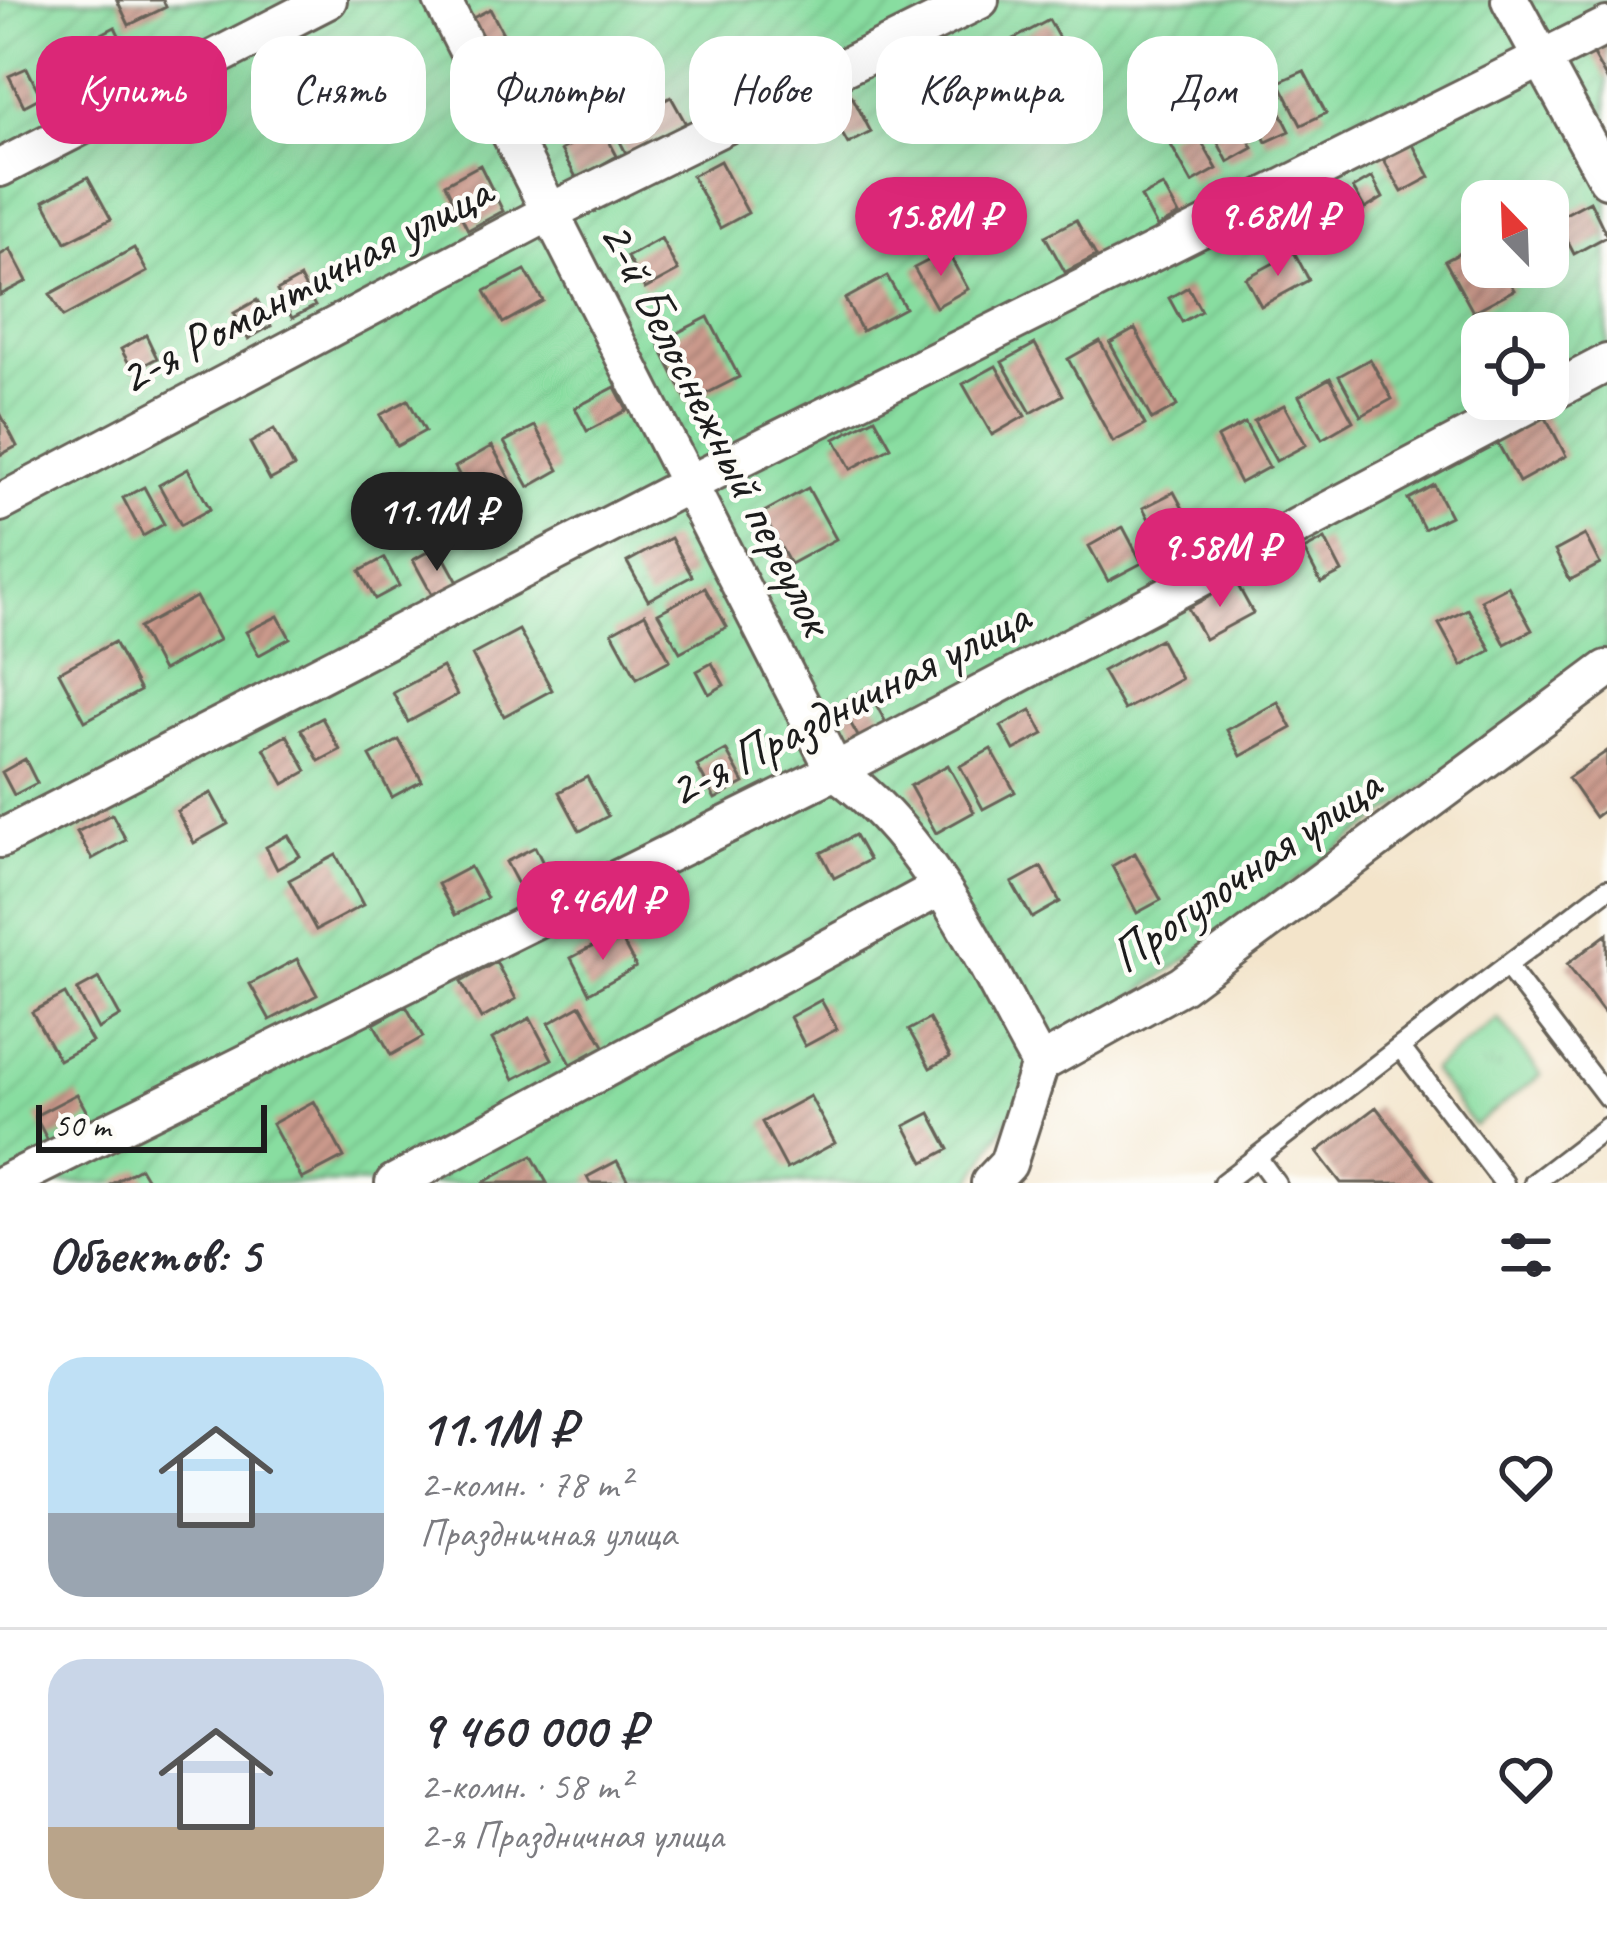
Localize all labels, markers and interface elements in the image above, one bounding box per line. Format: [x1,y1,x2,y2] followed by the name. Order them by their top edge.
[36,36,227,144] chip: Купить
[251,36,426,144] chip: Снять
[450,36,665,144] chip: Фильтры
[689,36,852,144] chip: Новое
[876,36,1103,144] chip: Квартира
[1127,36,1278,144] chip: Дом
[106,157,505,409] street label: 2-я Романтичная улица
[830,177,1052,279] pin: 15.8M ₽
[1167,177,1389,279] pin: 9.68M ₽
[1461,180,1569,288] north arrow
[1461,180,1569,420] map controls
[882,191,1000,240] text: 15.8M ₽
[1219,191,1337,240] text: 9.68M ₽
[585,209,851,648] street label: 2-й Белоснежный переулок
[1461,312,1569,420] button: locate
[326,472,548,574] pin: 11.1M ₽
[378,486,496,535] text: 11.1M ₽
[1109,508,1331,610] pin: 9.58M ₽
[1161,522,1279,571] text: 9.58M ₽
[657,583,1043,822] street label: 2-я Праздничная улица
[1097,751,1396,987] street label: Прогулочная улица
[492,861,714,963] pin: 9.46M ₽
[544,875,662,924] text: 9.46M ₽
[36,1099,267,1152] scale bar
[54,1105,110,1147] text: 50 m
[1493,1222,1559,1288] icon: filters
[48,1223,260,1287] text: Объектов: 5
[420,1396,575,1460] text: 11.1M ₽
[144,1405,288,1549] icon: home
[1493,1444,1559,1510] icon: heart
[420,1460,630,1509] text: 2-комн. · 78 m²
[420,1509,676,1558] text: Праздничная улица
[420,1698,645,1762] text: 9 460 000 ₽
[144,1707,288,1851] icon: home
[1493,1746,1559,1812] icon: heart
[420,1762,630,1811] text: 2-комн. · 58 m²
[420,1811,724,1860] text: 2-я Праздничная улица

